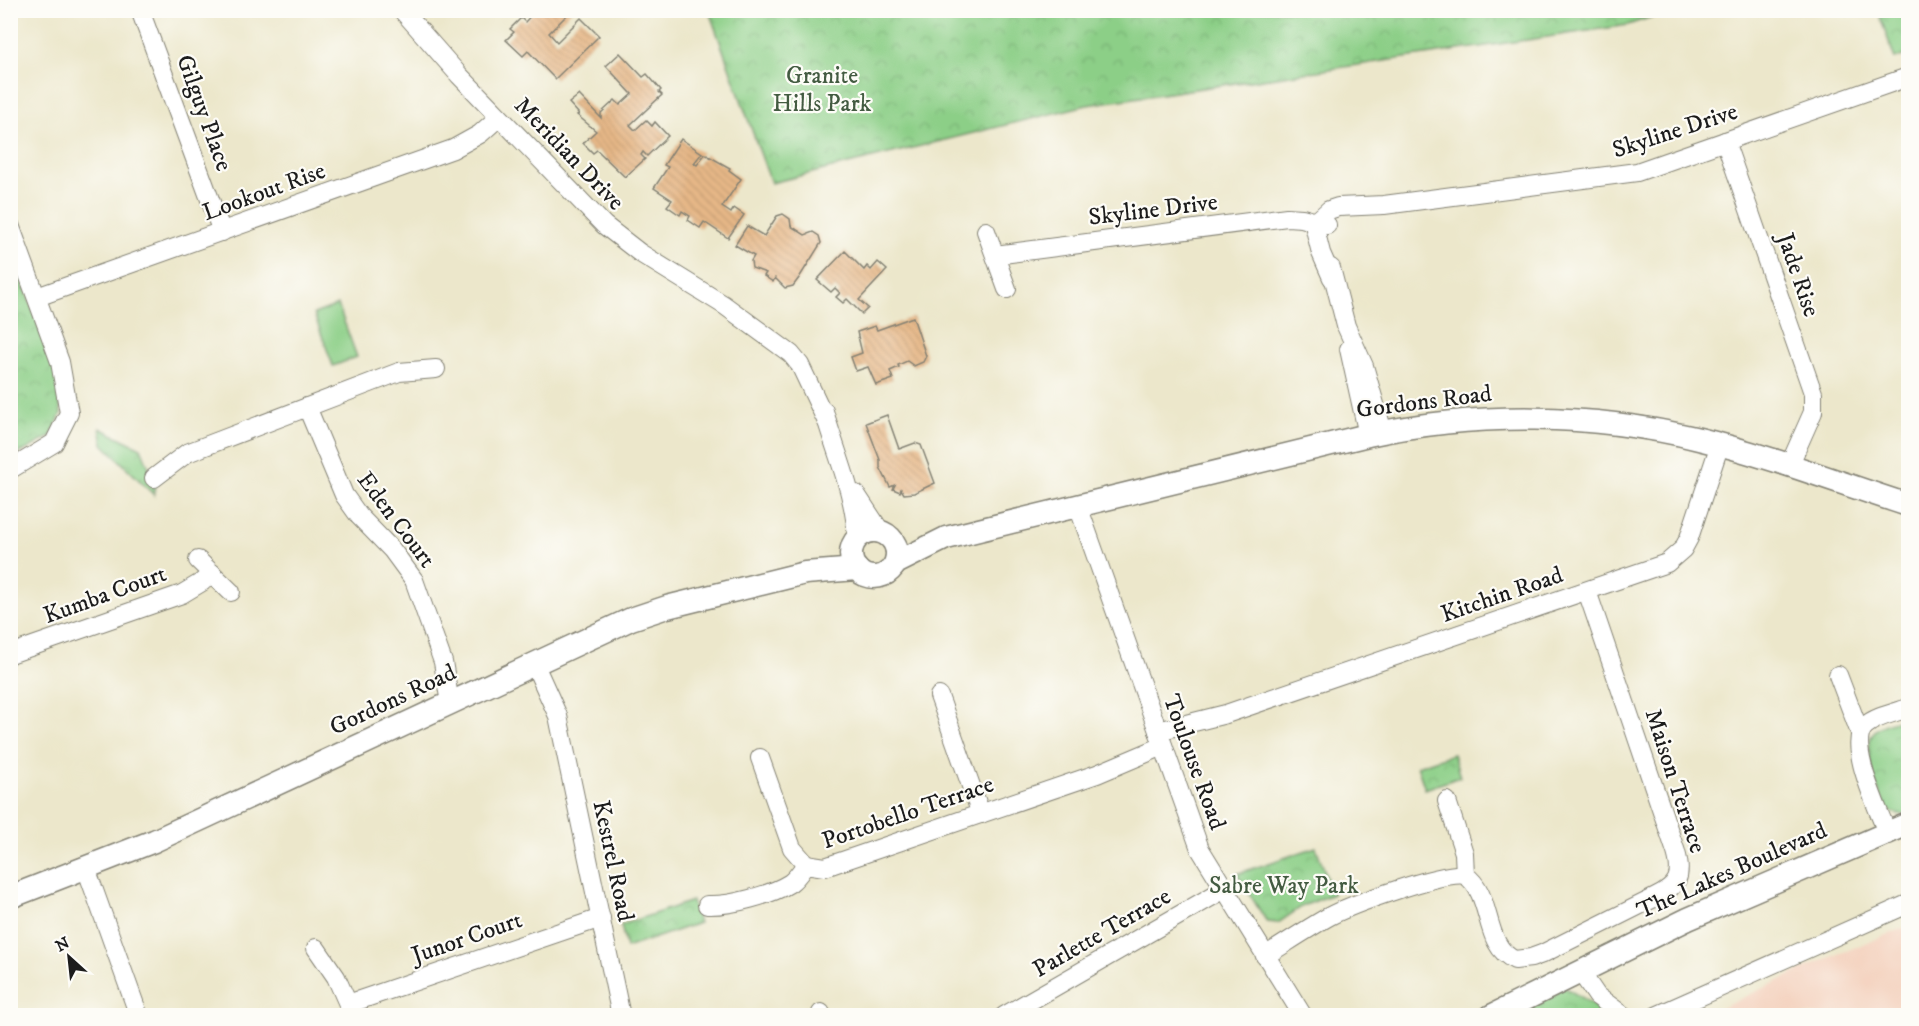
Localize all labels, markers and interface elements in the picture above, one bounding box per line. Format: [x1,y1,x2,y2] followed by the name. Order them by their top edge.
[169,51,239,175] street label: Gilguy Place
[773,61,871,119] park label: Granite Hills Park
[507,91,631,217] street label: Meridian Drive
[1609,97,1741,165] street label: Skyline Drive
[199,156,330,228] street label: Lookout Rise
[1087,187,1219,233] street label: Skyline Drive
[1769,227,1826,321] street label: Jade Rise
[1355,379,1493,425] street label: Gordons Road
[350,466,442,574] street label: Eden Court
[39,559,171,631] street label: Kumba Court
[1437,560,1567,630] street label: Kitchin Road
[325,658,461,742] street label: Gordons Road
[1156,690,1232,834] street label: Toulouse Road
[1638,705,1712,857] street label: Maison Terrace
[818,770,998,856] street label: Portobello Terrace
[586,798,640,924] street label: Kestrel Road
[1632,816,1832,926] street label: The Lakes Boulevard
[1209,871,1359,901] park label: Sabre Way Park
[1028,881,1176,985] street label: Parlette Terrace
[406,905,526,971] street label: Junor Court
[39,927,99,987] north arrow
[52,933,73,956] text: N

